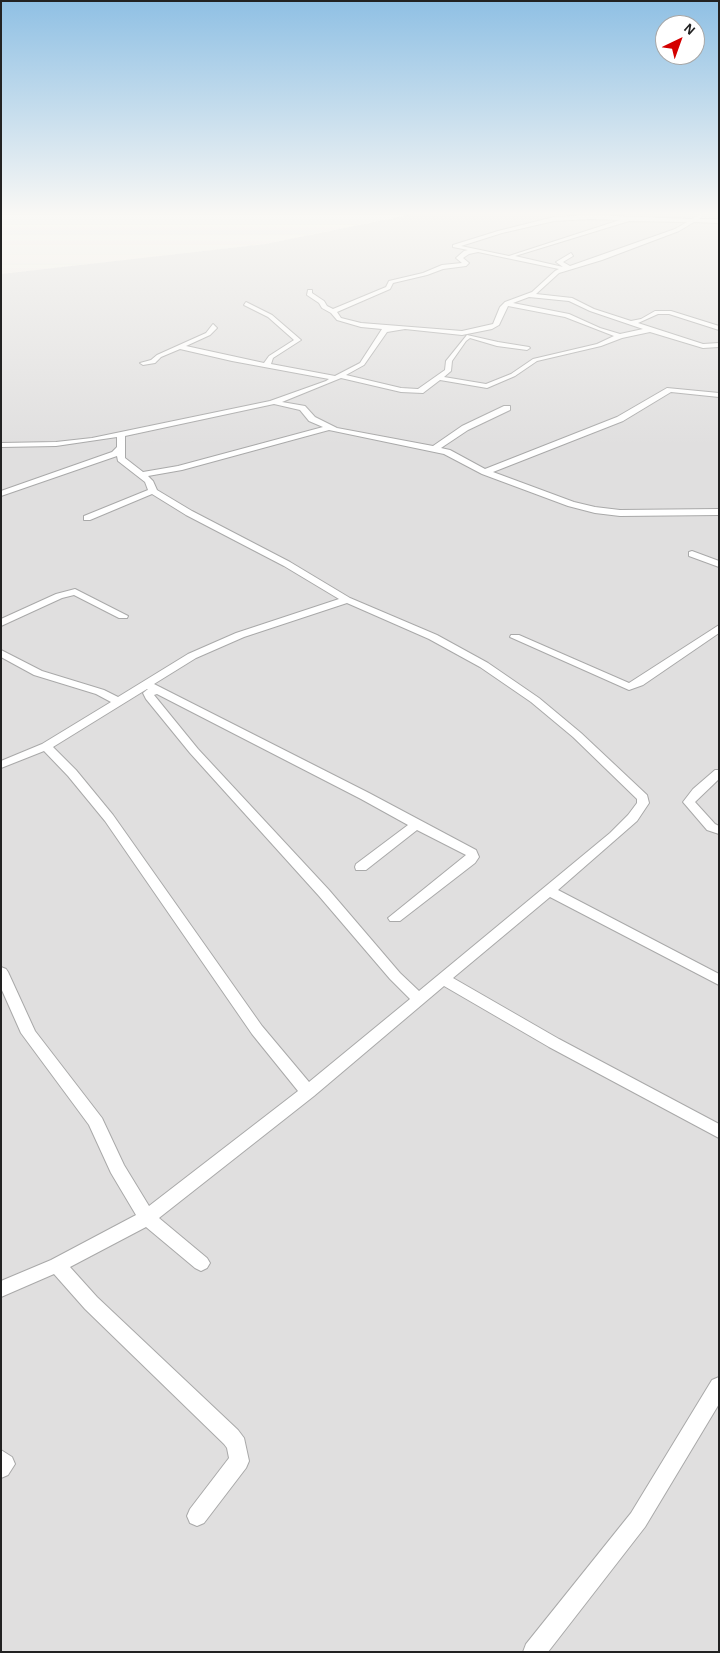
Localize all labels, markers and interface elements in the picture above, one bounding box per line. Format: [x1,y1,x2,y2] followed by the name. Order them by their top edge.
[655,15,705,65] north arrow
[681,21,698,38] text: N

